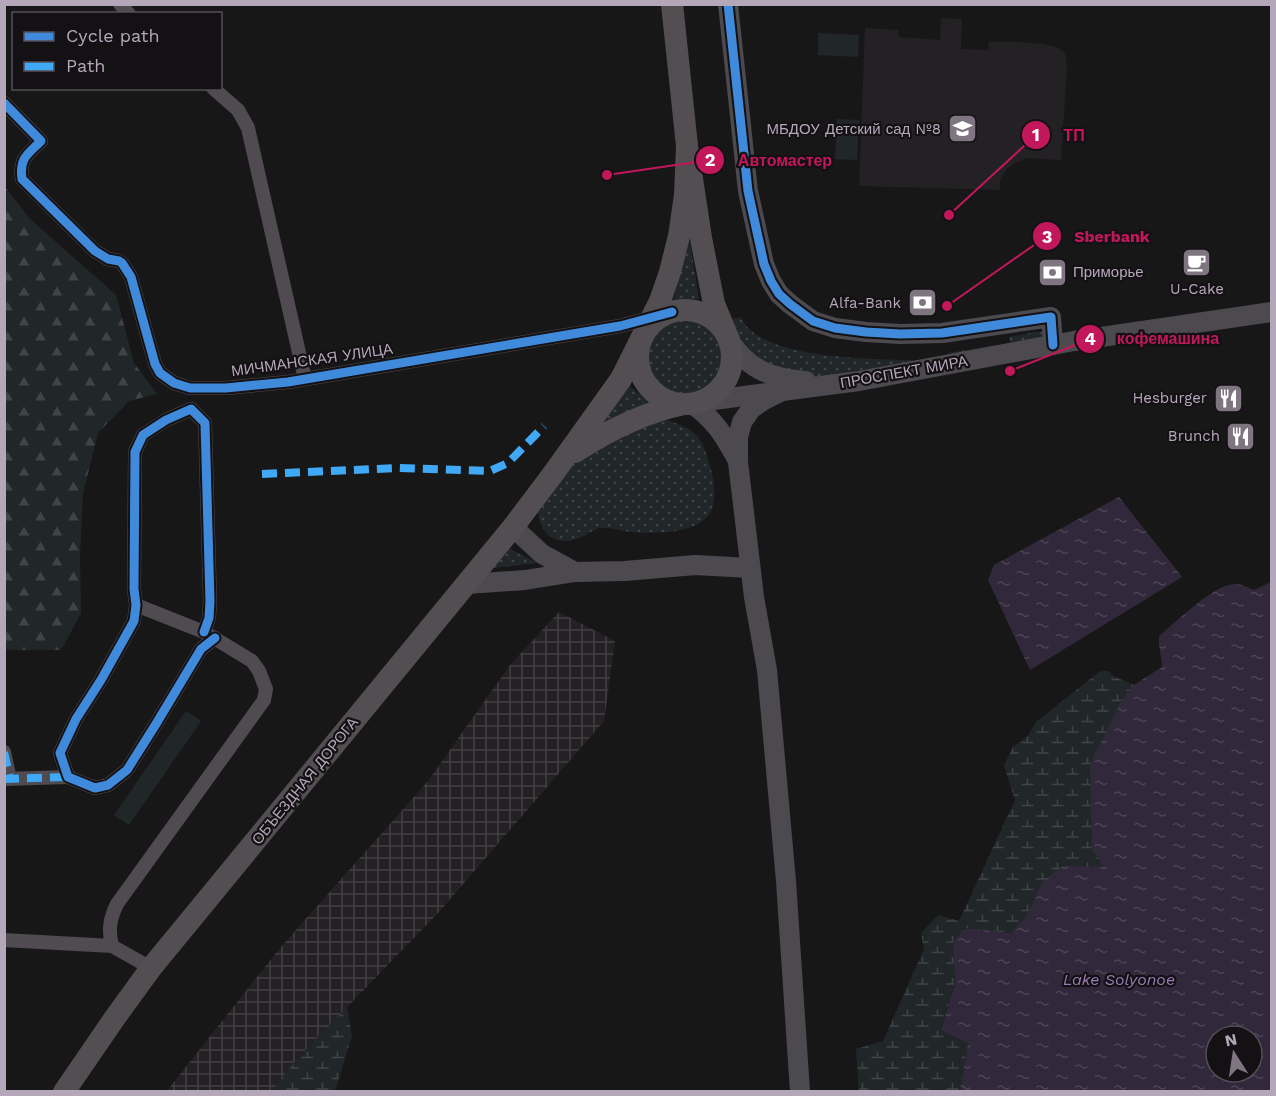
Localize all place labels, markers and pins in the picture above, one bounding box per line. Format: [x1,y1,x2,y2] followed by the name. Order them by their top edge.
[946,113,978,145] school or university icon: МБДОУ Детский сад №8
[1021,118,1097,152] callout: ТП
[767,120,941,138] place label: МБДОУ Детский сад №8
[695,143,844,177] callout: Автомастер
[1032,219,1162,253] callout: Sberbank
[1181,246,1213,278] cafe icon: U-Cake
[1036,256,1068,288] bank icon: Приморье
[1073,263,1144,281] place label: Приморье
[1170,280,1224,298] place label: U-Cake
[906,287,938,319] bank icon: Alfa-Bank
[829,294,901,312] place label: Alfa-Bank
[1075,322,1231,356] callout: кофемашина
[1212,382,1244,414] restaurant icon: Hesburger
[1132,389,1207,407] place label: Hesburger
[1225,420,1257,452] restaurant icon: Brunch
[1168,427,1220,445] place label: Brunch

